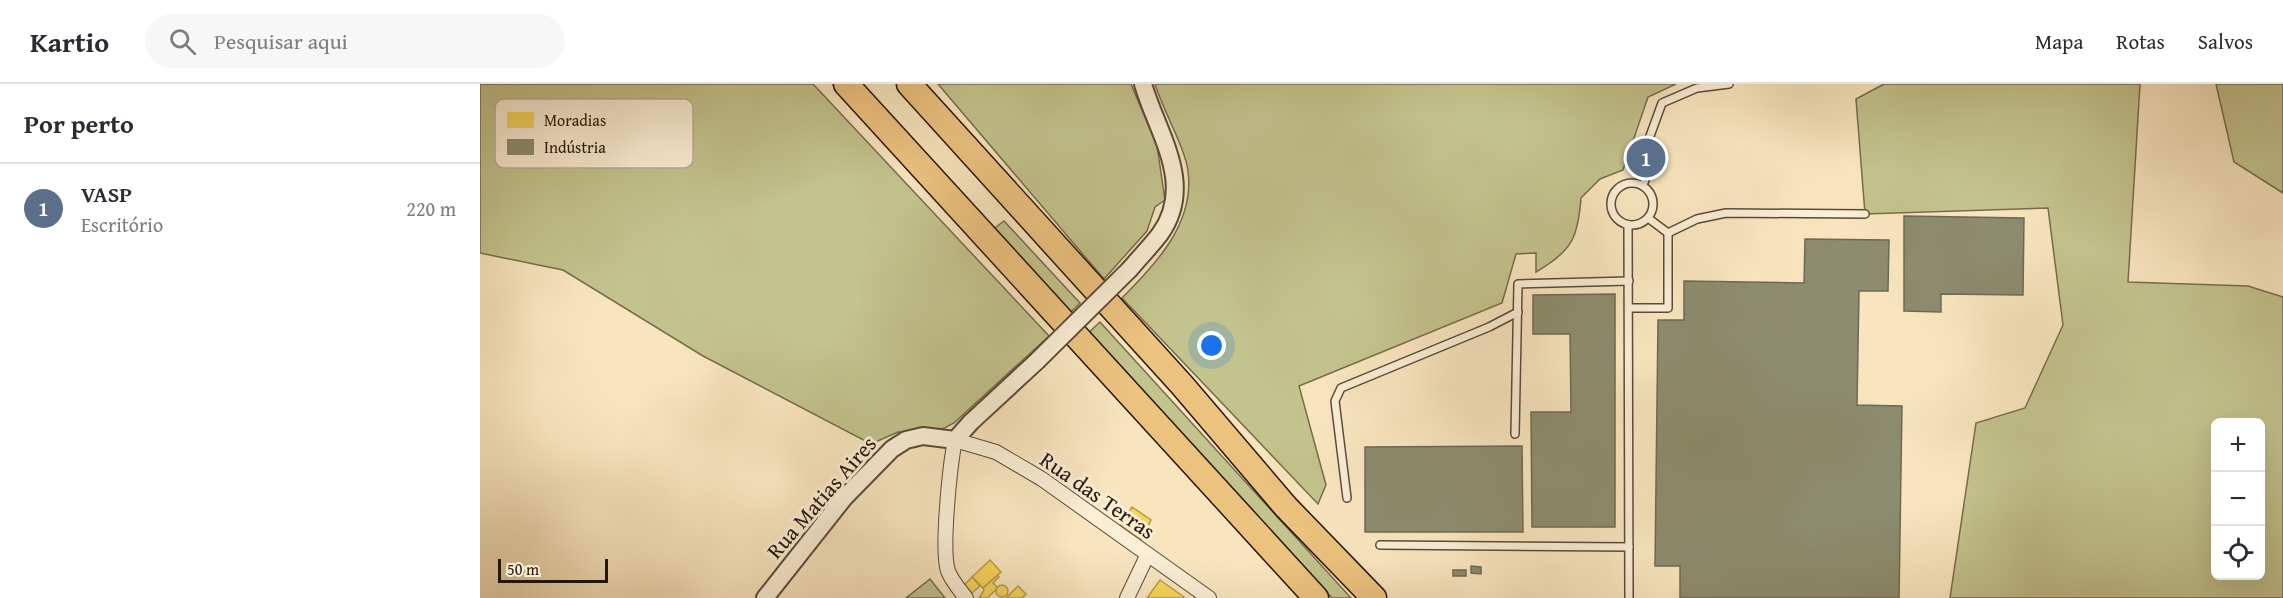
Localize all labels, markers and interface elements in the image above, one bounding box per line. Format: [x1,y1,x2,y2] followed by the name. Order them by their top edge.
[145,14,565,68] search box
[30,21,109,62] text: Kartio
[166,25,199,58] icon: search
[214,25,348,57] text: Pesquisar aqui
[2035,26,2083,57] text: Mapa
[2116,26,2165,57] text: Rotas
[2198,26,2253,57] text: Salvos
[495,99,693,168] legend
[24,104,134,143] text: Por perto
[544,108,606,132] text: Moradias
[544,135,606,159] text: Indústria
[1626,136,1666,181] pin: 1
[81,178,132,210] text: VASP
[38,194,49,223] text: 1
[406,194,456,223] text: 220 m
[81,210,163,239] text: Escritório
[1197,331,1226,360] your location
[2211,418,2265,580] map controls
[2211,418,2265,472] button: +
[759,429,883,565] street label: Rua Matias Aires
[1034,443,1162,547] street label: Rua das Terras
[2211,472,2265,526] button: −
[2211,526,2265,580] button: locate
[498,556,608,584] scale bar
[507,557,539,581] text: 50 m

